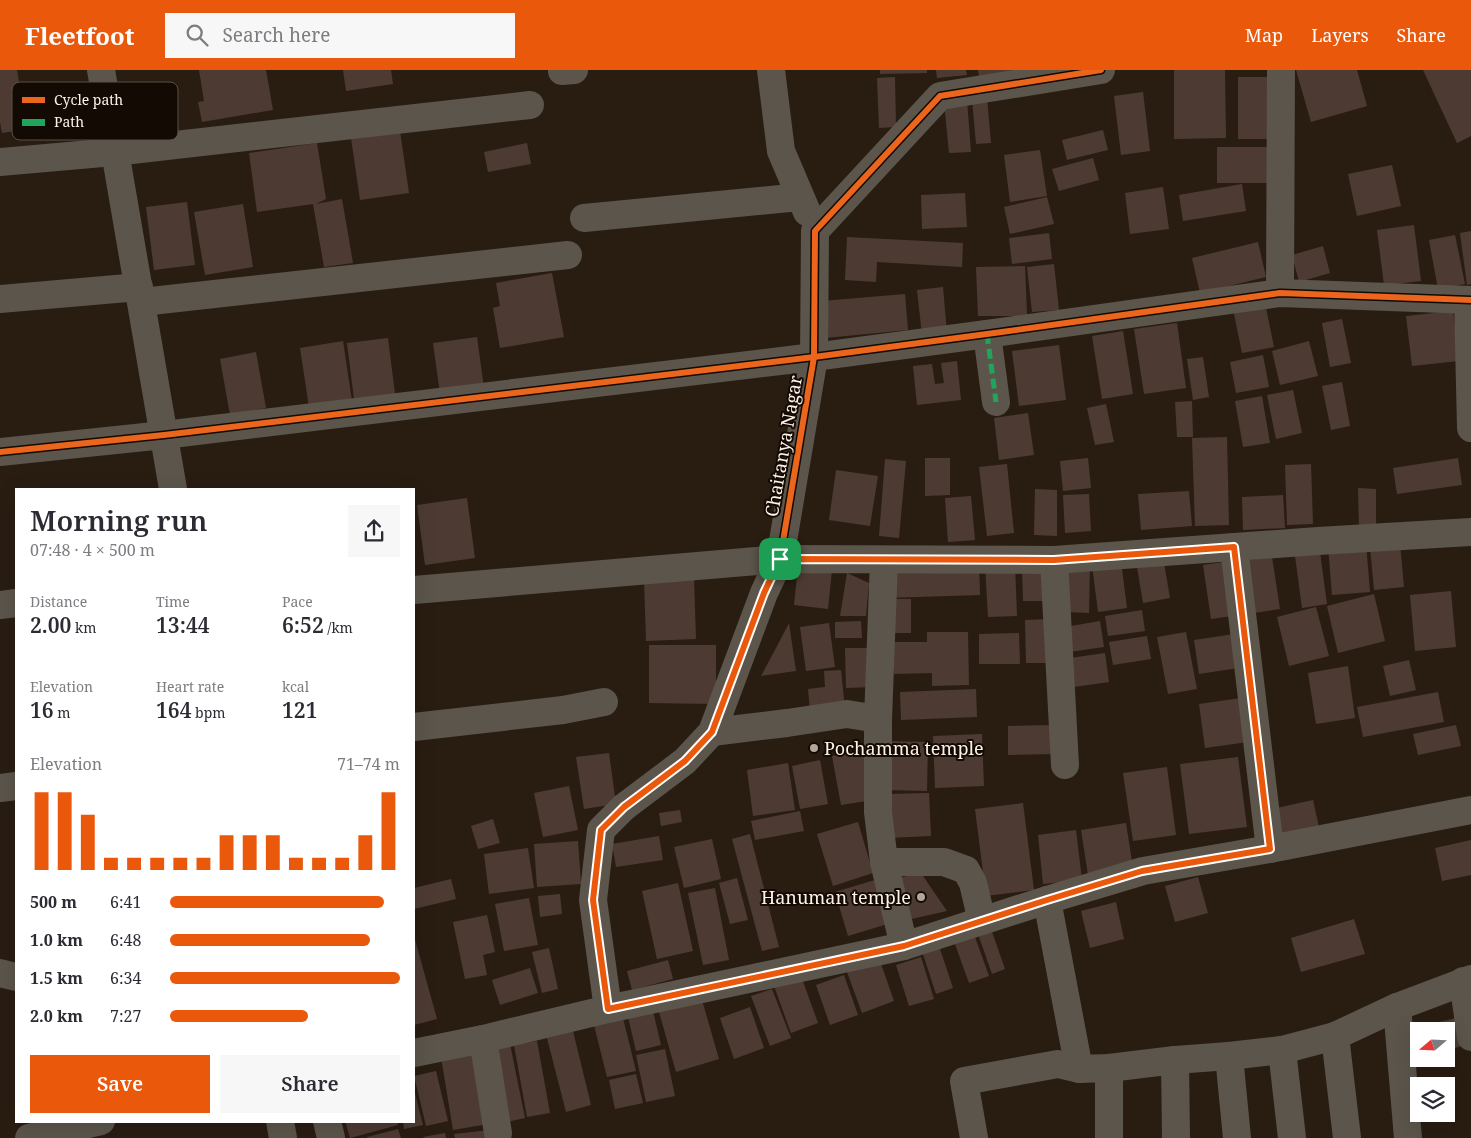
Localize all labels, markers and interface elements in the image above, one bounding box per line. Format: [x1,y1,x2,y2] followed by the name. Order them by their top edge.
[165,13,515,58] search box
[25,19,135,52] text: Fleetfoot
[183,21,211,49] icon: search
[223,22,330,48] text: Search here
[1245,23,1283,47] text: Map
[1311,23,1369,47] text: Layers
[1397,23,1446,47] text: Share
[12,82,178,140] legend
[54,90,123,109] text: Cycle path
[54,112,84,131] text: Path
[759,373,807,519] street label: Chaitanya Nagar
[30,501,207,539] text: Morning run
[348,505,400,557] button: share
[759,538,801,580] pin
[30,539,155,561] text: 07:48 · 4 × 500 m
[766,545,794,573] icon: arrive
[30,592,87,611] text: Distance
[156,592,190,611] text: Time
[282,592,313,611] text: Pace
[30,611,71,639] text: 2.00
[156,611,210,639] text: 13:44
[282,611,324,639] text: 6:52
[71,618,96,637] text: km
[324,618,353,637] text: /km
[30,677,93,696] text: Elevation
[156,677,224,696] text: Heart rate
[282,677,309,696] text: kcal
[30,696,54,724] text: 16
[156,696,191,724] text: 164
[282,696,317,724] text: 121
[54,703,71,722] text: m
[191,703,226,722] text: bpm
[824,736,984,760] place label: Pochamma temple
[808,742,820,754] marker: Pochamma temple
[30,753,102,775] text: Elevation
[337,753,400,775] text: 71–74 m
[761,885,911,909] place label: Hanuman temple
[30,891,77,913] text: 500 m
[110,891,141,913] text: 6:41
[915,891,927,903] marker: Hanuman temple
[30,929,83,951] text: 1.0 km
[110,929,141,951] text: 6:48
[30,967,83,989] text: 1.5 km
[110,967,141,989] text: 6:34
[30,1005,83,1027] text: 2.0 km
[110,1005,141,1027] text: 7:27
[1410,1022,1455,1068] north arrow
[1410,1022,1455,1122] map controls
[30,1055,210,1113] button: Save
[220,1055,400,1113] button: Share
[1410,1077,1455,1122] button: layers

